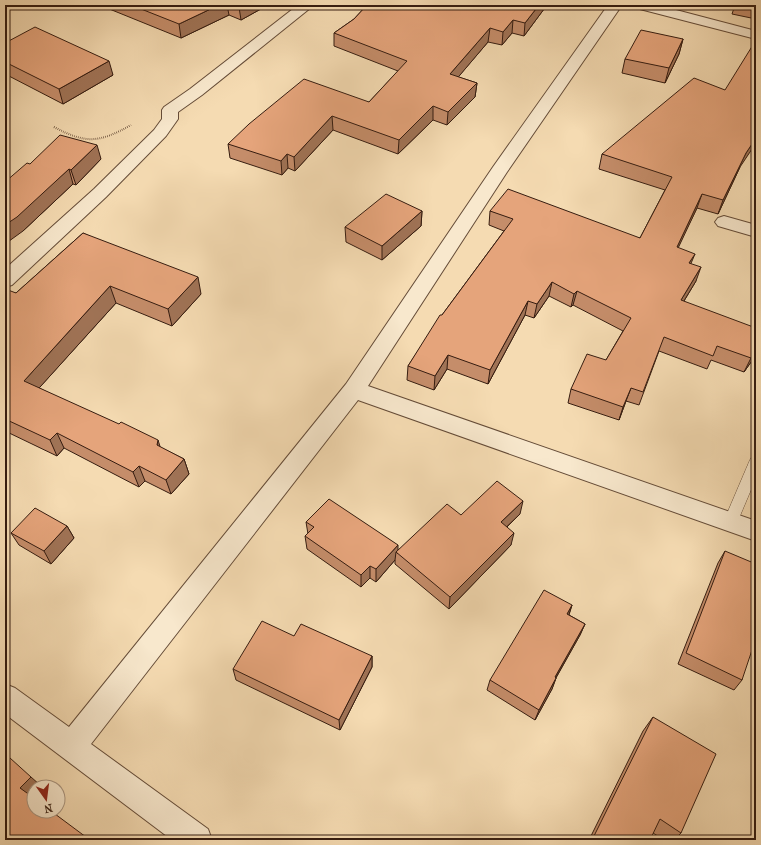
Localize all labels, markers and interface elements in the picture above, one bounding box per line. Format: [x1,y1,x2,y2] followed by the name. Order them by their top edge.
[26,779,66,819] north arrow
[42,801,54,816] text: N

